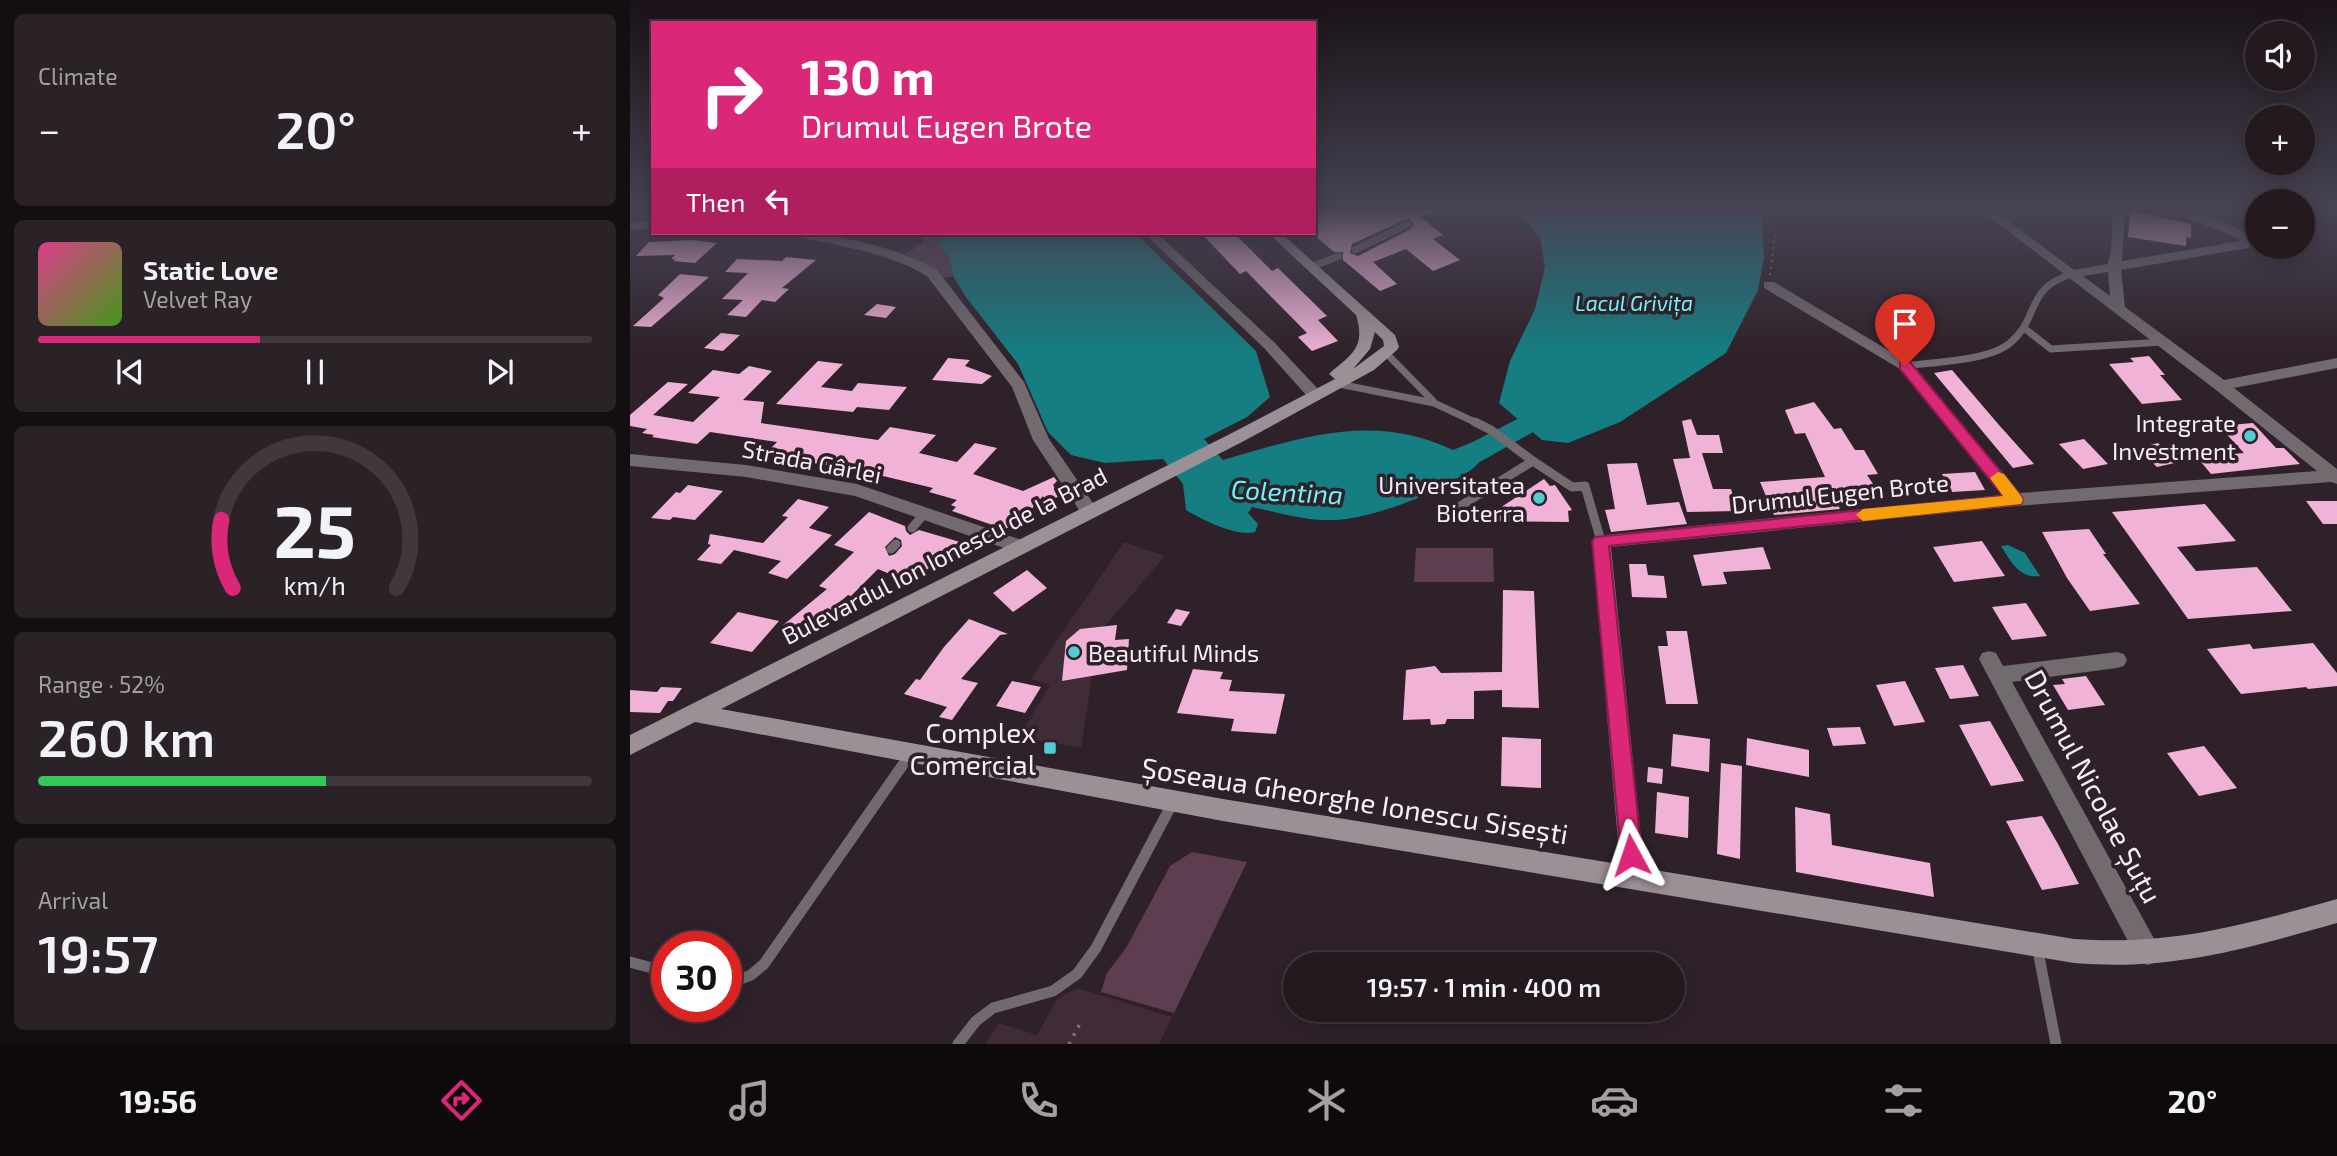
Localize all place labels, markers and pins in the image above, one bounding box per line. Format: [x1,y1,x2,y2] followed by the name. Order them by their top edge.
[1875,294,1935,366] pin
[2112,408,2236,465] place label: Integrate Investment
[2242,428,2258,444] marker: Integrate Investment
[1378,470,1525,527] place label: Universitatea Bioterra
[1531,490,1547,506] marker: Universitatea Bioterra
[1088,638,1259,667] place label: Beautiful Minds
[1066,644,1082,660] marker: Beautiful Minds
[909,715,1037,781] place label: Complex Comercial
[1042,740,1058,756] marker: Complex Comercial

